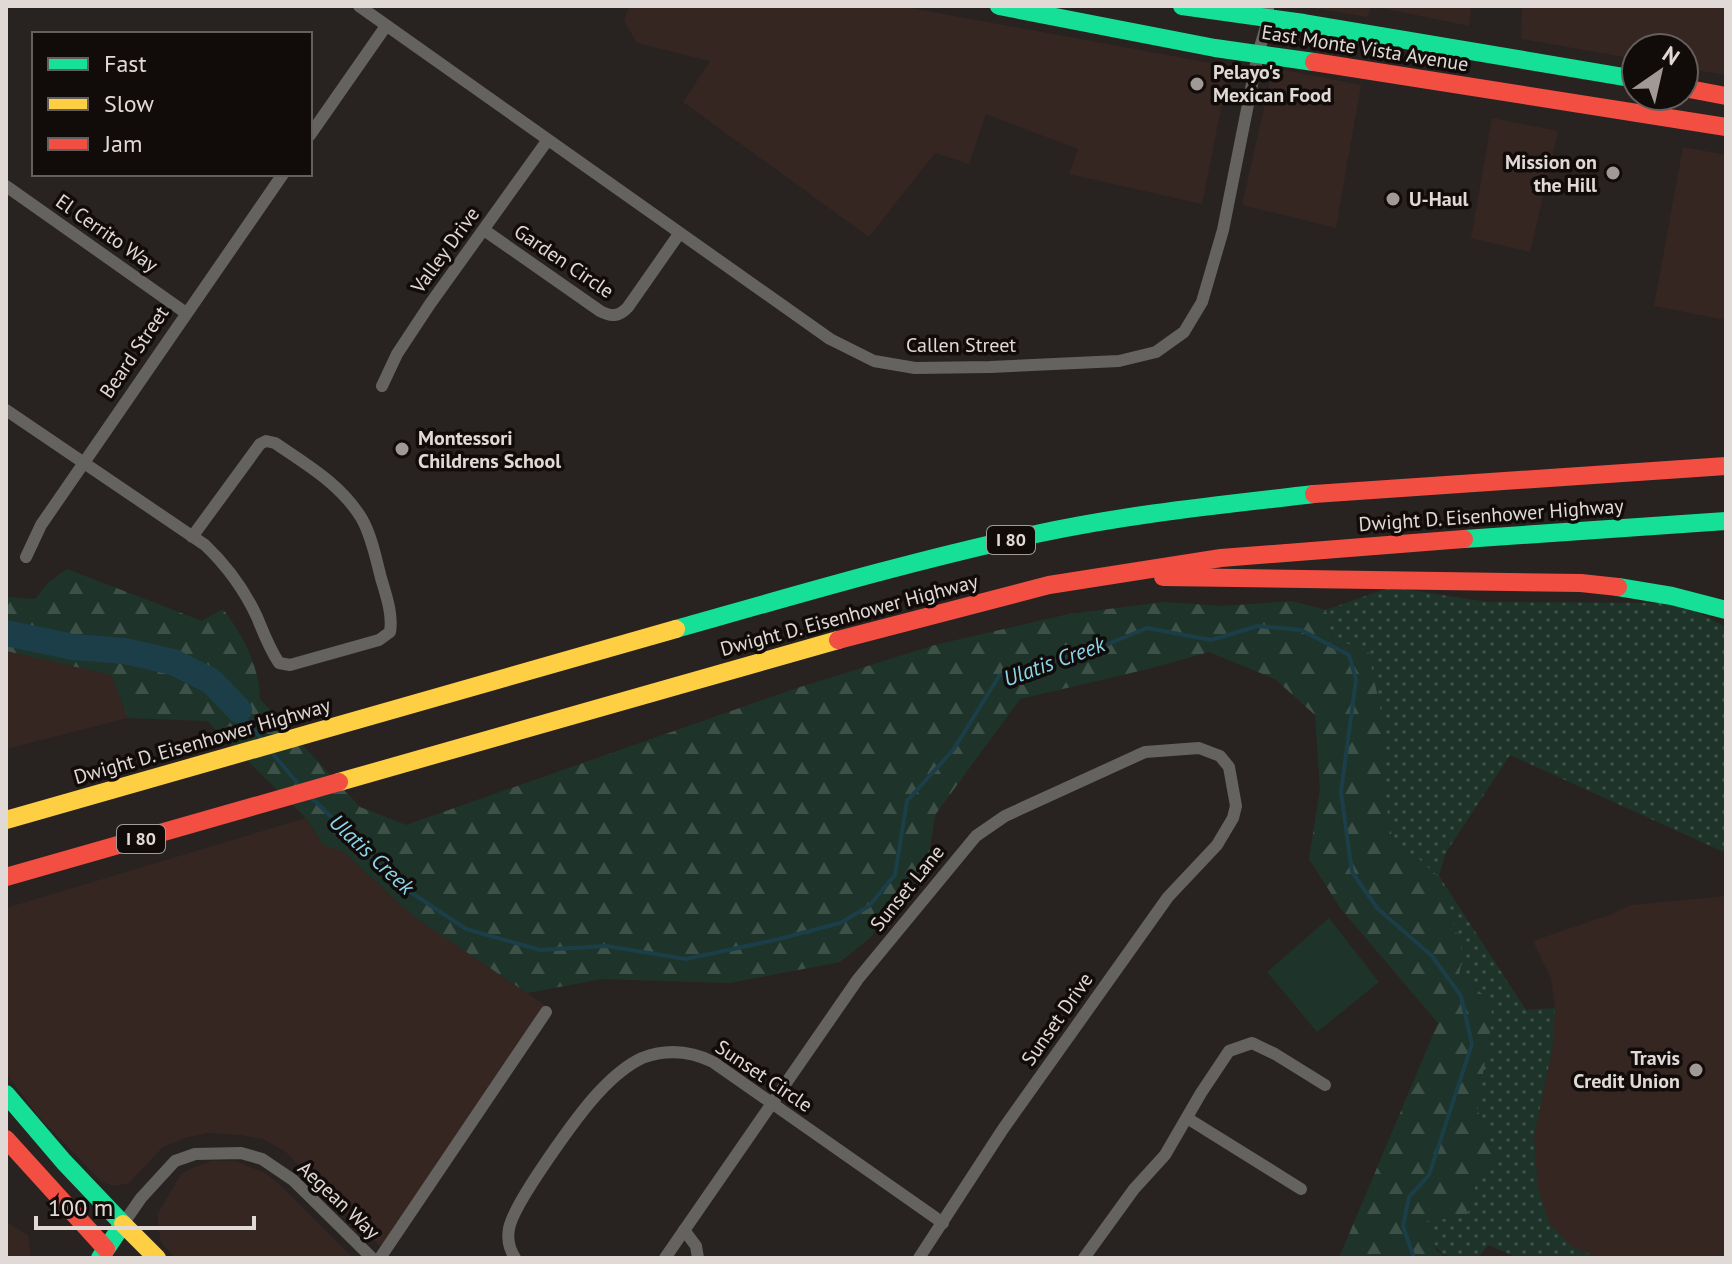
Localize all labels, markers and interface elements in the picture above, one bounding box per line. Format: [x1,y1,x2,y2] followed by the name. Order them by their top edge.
[1260,19,1470,77] street label: East Monte Vista Avenue
[32,32,312,176] legend
[1620,32,1700,112] north arrow
[1657,40,1685,71] text: N
[104,48,147,79] text: Fast
[1213,59,1332,108] place label: Pelayo's Mexican Food
[1188,75,1206,93] marker: Pelayo's Mexican Food
[104,88,154,119] text: Slow
[103,128,142,159] text: Jam
[1505,149,1597,198] place label: Mission on the Hill
[1604,164,1622,182] marker: Mission on the Hill
[1409,186,1468,212] place label: U-Haul
[51,188,164,278] street label: El Cerrito Way
[1384,190,1402,208] marker: U-Haul
[404,202,485,299] street label: Valley Drive
[509,218,619,304] street label: Garden Circle
[94,301,174,403] street label: Beard Street
[906,332,1016,358] street label: Callen Street
[418,425,561,474] place label: Montessori Childrens School
[393,440,411,458] marker: Montessori Childrens School
[1358,493,1625,537] street label: Dwight D. Eisenhower Highway
[987,526,1035,554] road number: I 80
[717,568,981,662] street label: Dwight D. Eisenhower Highway
[999,629,1110,692] water label: Ulatis Creek
[71,692,334,790] street label: Dwight D. Eisenhower Highway
[324,808,421,901] water label: Ulatis Creek
[117,825,165,853] road number: I 80
[864,839,950,937] street label: Sunset Lane
[1015,967,1099,1071] street label: Sunset Drive
[710,1034,818,1118] street label: Sunset Circle
[1573,1045,1680,1094] place label: Travis Credit Union
[1687,1061,1705,1079] marker: Travis Credit Union
[292,1155,386,1245] street label: Aegean Way
[36,1180,254,1230] scale bar
[48,1192,113,1223] text: 100 m

